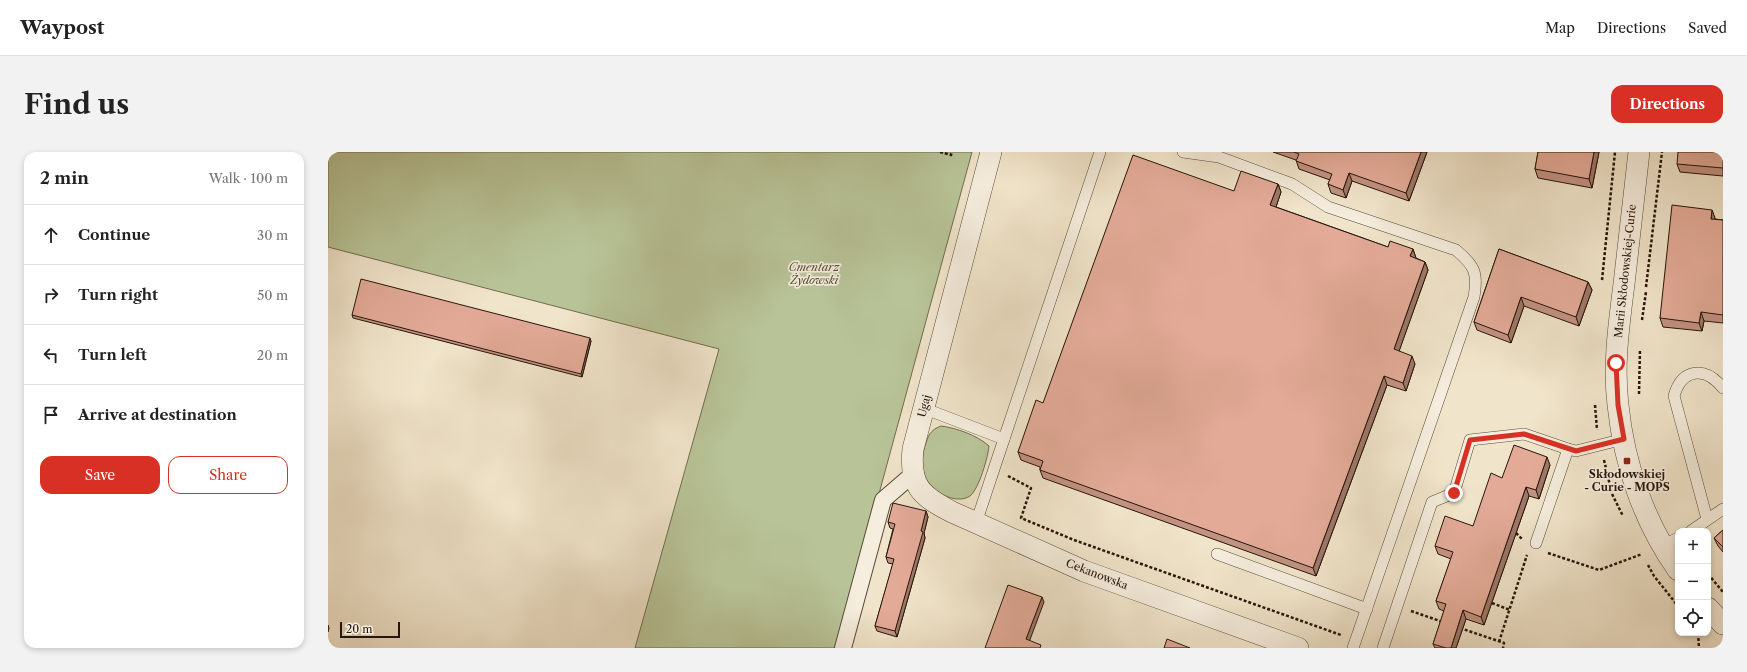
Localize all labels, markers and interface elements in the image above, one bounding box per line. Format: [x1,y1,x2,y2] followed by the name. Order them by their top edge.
[20,16,104,39] text: Waypost
[1545,19,1575,37] text: Map
[1597,19,1666,37] text: Directions
[1688,19,1727,37] text: Saved
[1611,85,1723,123] button: Directions
[24,87,129,121] text: Find us
[40,168,89,188] text: 2 min
[209,170,288,186] text: Walk · 100 m
[1611,203,1639,339] street label: Marii Skłodowskiej-Curie
[40,224,62,246] icon: ahead
[78,225,150,244] text: Continue
[257,227,288,243] text: 30 m
[789,260,840,287] park label: Cmentarz Żydowski
[40,284,62,306] icon: right
[78,285,158,304] text: Turn right
[257,287,288,303] text: 50 m
[40,344,62,366] icon: left
[78,345,147,364] text: Turn left
[257,347,288,363] text: 20 m
[1607,354,1625,372] route start
[914,393,934,419] street label: Ugaj
[40,404,62,426] icon: arrive
[78,405,237,424] text: Arrive at destination
[40,456,160,494] button: Save
[168,456,288,494] button: Share
[1622,456,1632,466] marker: Skłodowskiej - Curie - MOPS
[1584,467,1670,494] place label: Skłodowskiej - Curie - MOPS
[1445,484,1463,502] route end
[1675,528,1711,636] map controls
[1675,528,1711,564] button: +
[1064,556,1130,592] street label: Cekanowska
[1675,564,1711,600] button: −
[1675,600,1711,636] button: locate
[340,620,400,639] scale bar
[346,622,372,636] text: 20 m

